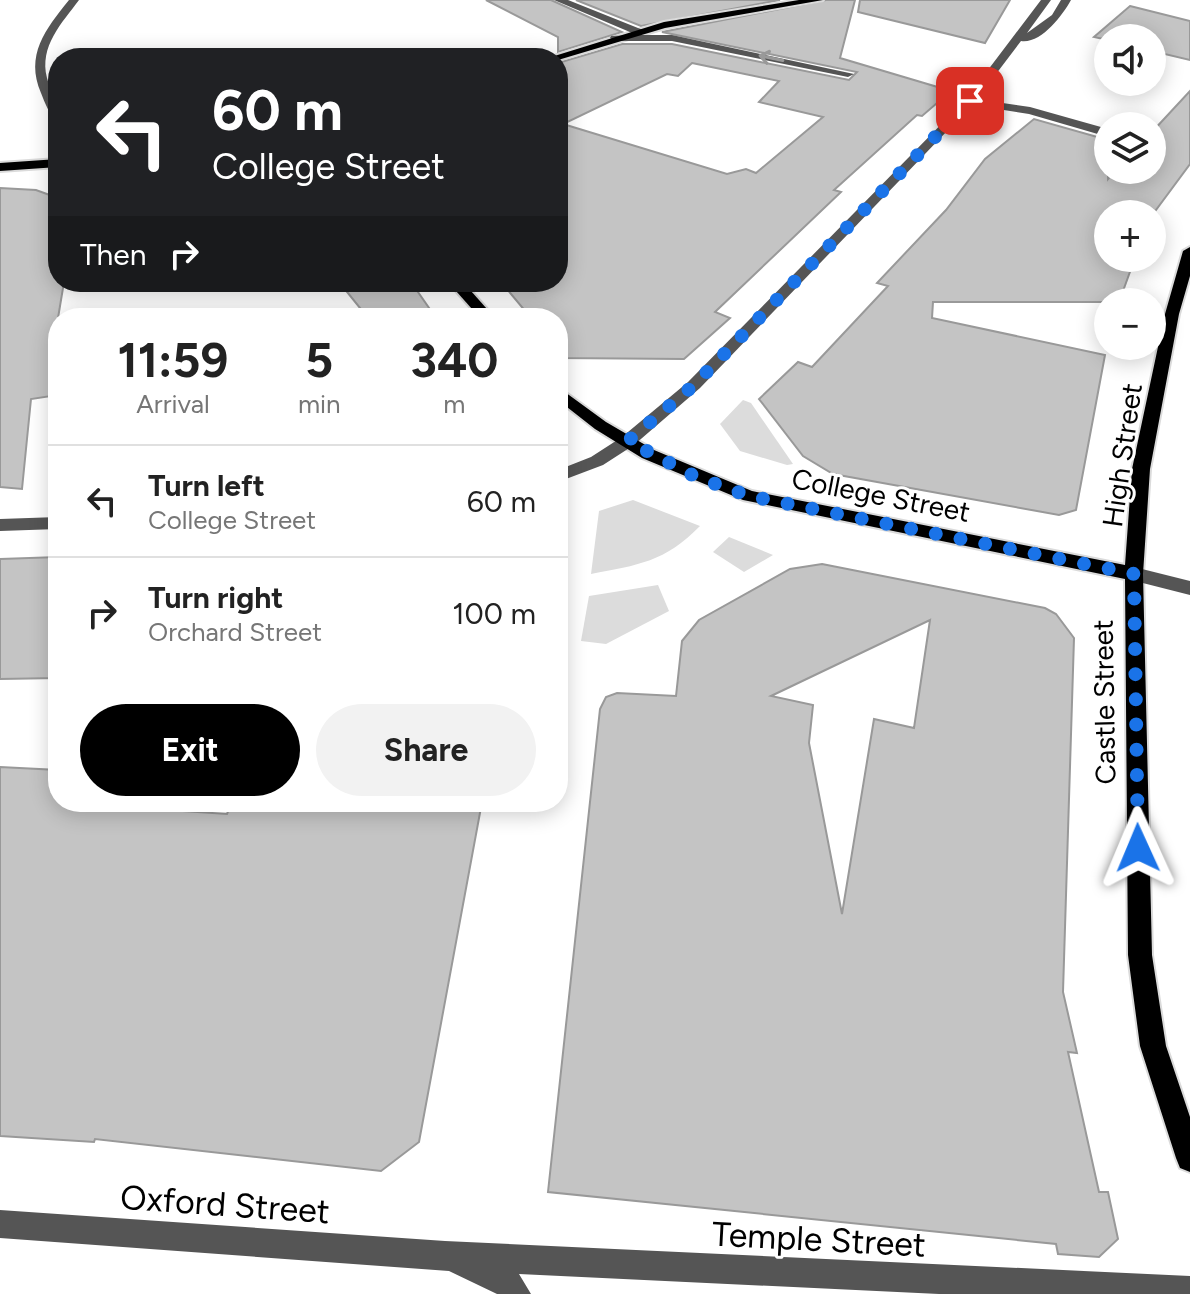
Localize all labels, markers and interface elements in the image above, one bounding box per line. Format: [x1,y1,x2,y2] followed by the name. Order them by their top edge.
[1094,24,1166,360] map controls
[1094,24,1166,96] button: sound
[759,50,785,65] one-way arrow
[936,67,1004,135] pin
[212,77,343,144] text: 60 m
[948,79,992,123] icon: arrive
[80,80,184,184] icon: left
[1094,112,1166,184] button: layers
[212,145,445,188] text: College Street
[1094,200,1166,272] button: +
[162,232,206,276] icon: right
[80,236,146,273] text: Then
[1094,288,1166,360] button: −
[118,331,228,389] text: 11:59
[305,331,333,389] text: 5
[410,331,498,389] text: 340
[1095,381,1149,529] street label: High Street
[136,388,210,420] text: Arrival
[298,388,341,420] text: min
[443,388,465,420] text: m
[789,461,973,529] street label: College Street
[148,467,265,504] text: Turn left
[80,479,124,523] icon: left
[467,483,536,520] text: 60 m
[148,504,316,536] text: College Street
[148,579,283,616] text: Turn right
[80,591,124,635] icon: right
[452,595,536,632] text: 100 m
[148,616,322,648] text: Orchard Street
[1086,619,1122,785] street label: Castle Street
[80,704,300,796] button: Exit
[316,704,536,796] button: Share
[1096,806,1180,890] position arrow
[119,1177,331,1232] street label: Oxford Street
[711,1213,927,1266] street label: Temple Street

